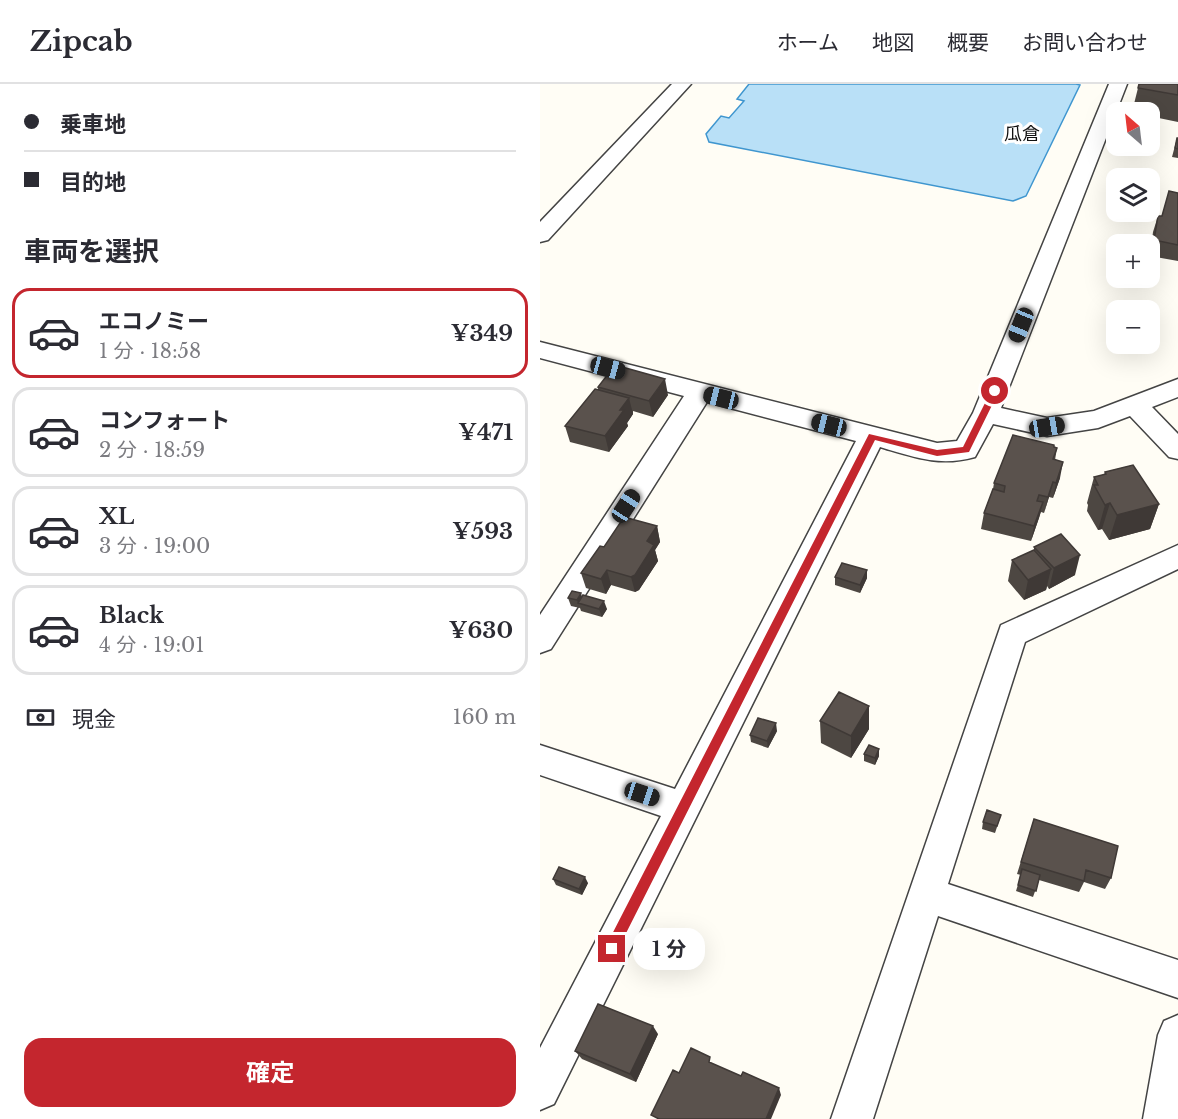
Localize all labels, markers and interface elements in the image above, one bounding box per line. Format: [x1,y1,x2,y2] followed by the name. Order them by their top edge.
[30,24,133,59] text: Zipcab
[777,30,839,56] text: ホーム
[872,30,914,56] text: 地図
[947,30,989,56] text: 概要
[1022,30,1148,56] text: お問い合わせ
[1106,102,1160,156] north arrow
[1106,102,1160,354] map controls
[60,111,126,138] text: 乗車地
[1004,123,1040,145] district label: 瓜倉
[1106,168,1160,222] button: layers
[60,169,126,196] text: 目的地
[1106,234,1160,288] button: +
[24,235,159,268] text: 車両を選択
[1106,300,1160,354] button: −
[1006,305,1036,345] car
[27,306,81,360] icon: car
[99,308,209,335] text: エコノミー
[451,320,513,347] text: ¥349
[99,339,201,363] text: 1 分 · 18:58
[588,355,628,381] car
[981,377,1008,404] route start
[701,385,741,411] car
[27,405,81,459] icon: car
[99,407,230,434] text: コンフォート
[809,412,849,438] car
[1028,415,1066,439] car
[458,419,513,446] text: ¥471
[99,438,205,462] text: 2 分 · 18:59
[609,486,643,526] car
[99,503,134,530] text: XL
[27,504,81,558] icon: car
[452,518,513,545] text: ¥593
[99,534,210,558] text: 3 分 · 19:00
[99,602,164,629] text: Black
[27,603,81,657] icon: car
[449,617,513,644] text: ¥630
[99,633,204,657] text: 4 分 · 19:01
[24,701,57,734] icon: cash
[453,705,516,729] text: 160 m
[72,706,116,733] text: 現金
[622,780,662,808] car
[633,928,705,970] callout: 1 分
[598,935,625,962] route end
[652,937,686,961] text: 1 分
[24,1038,516,1107] button: 確定

